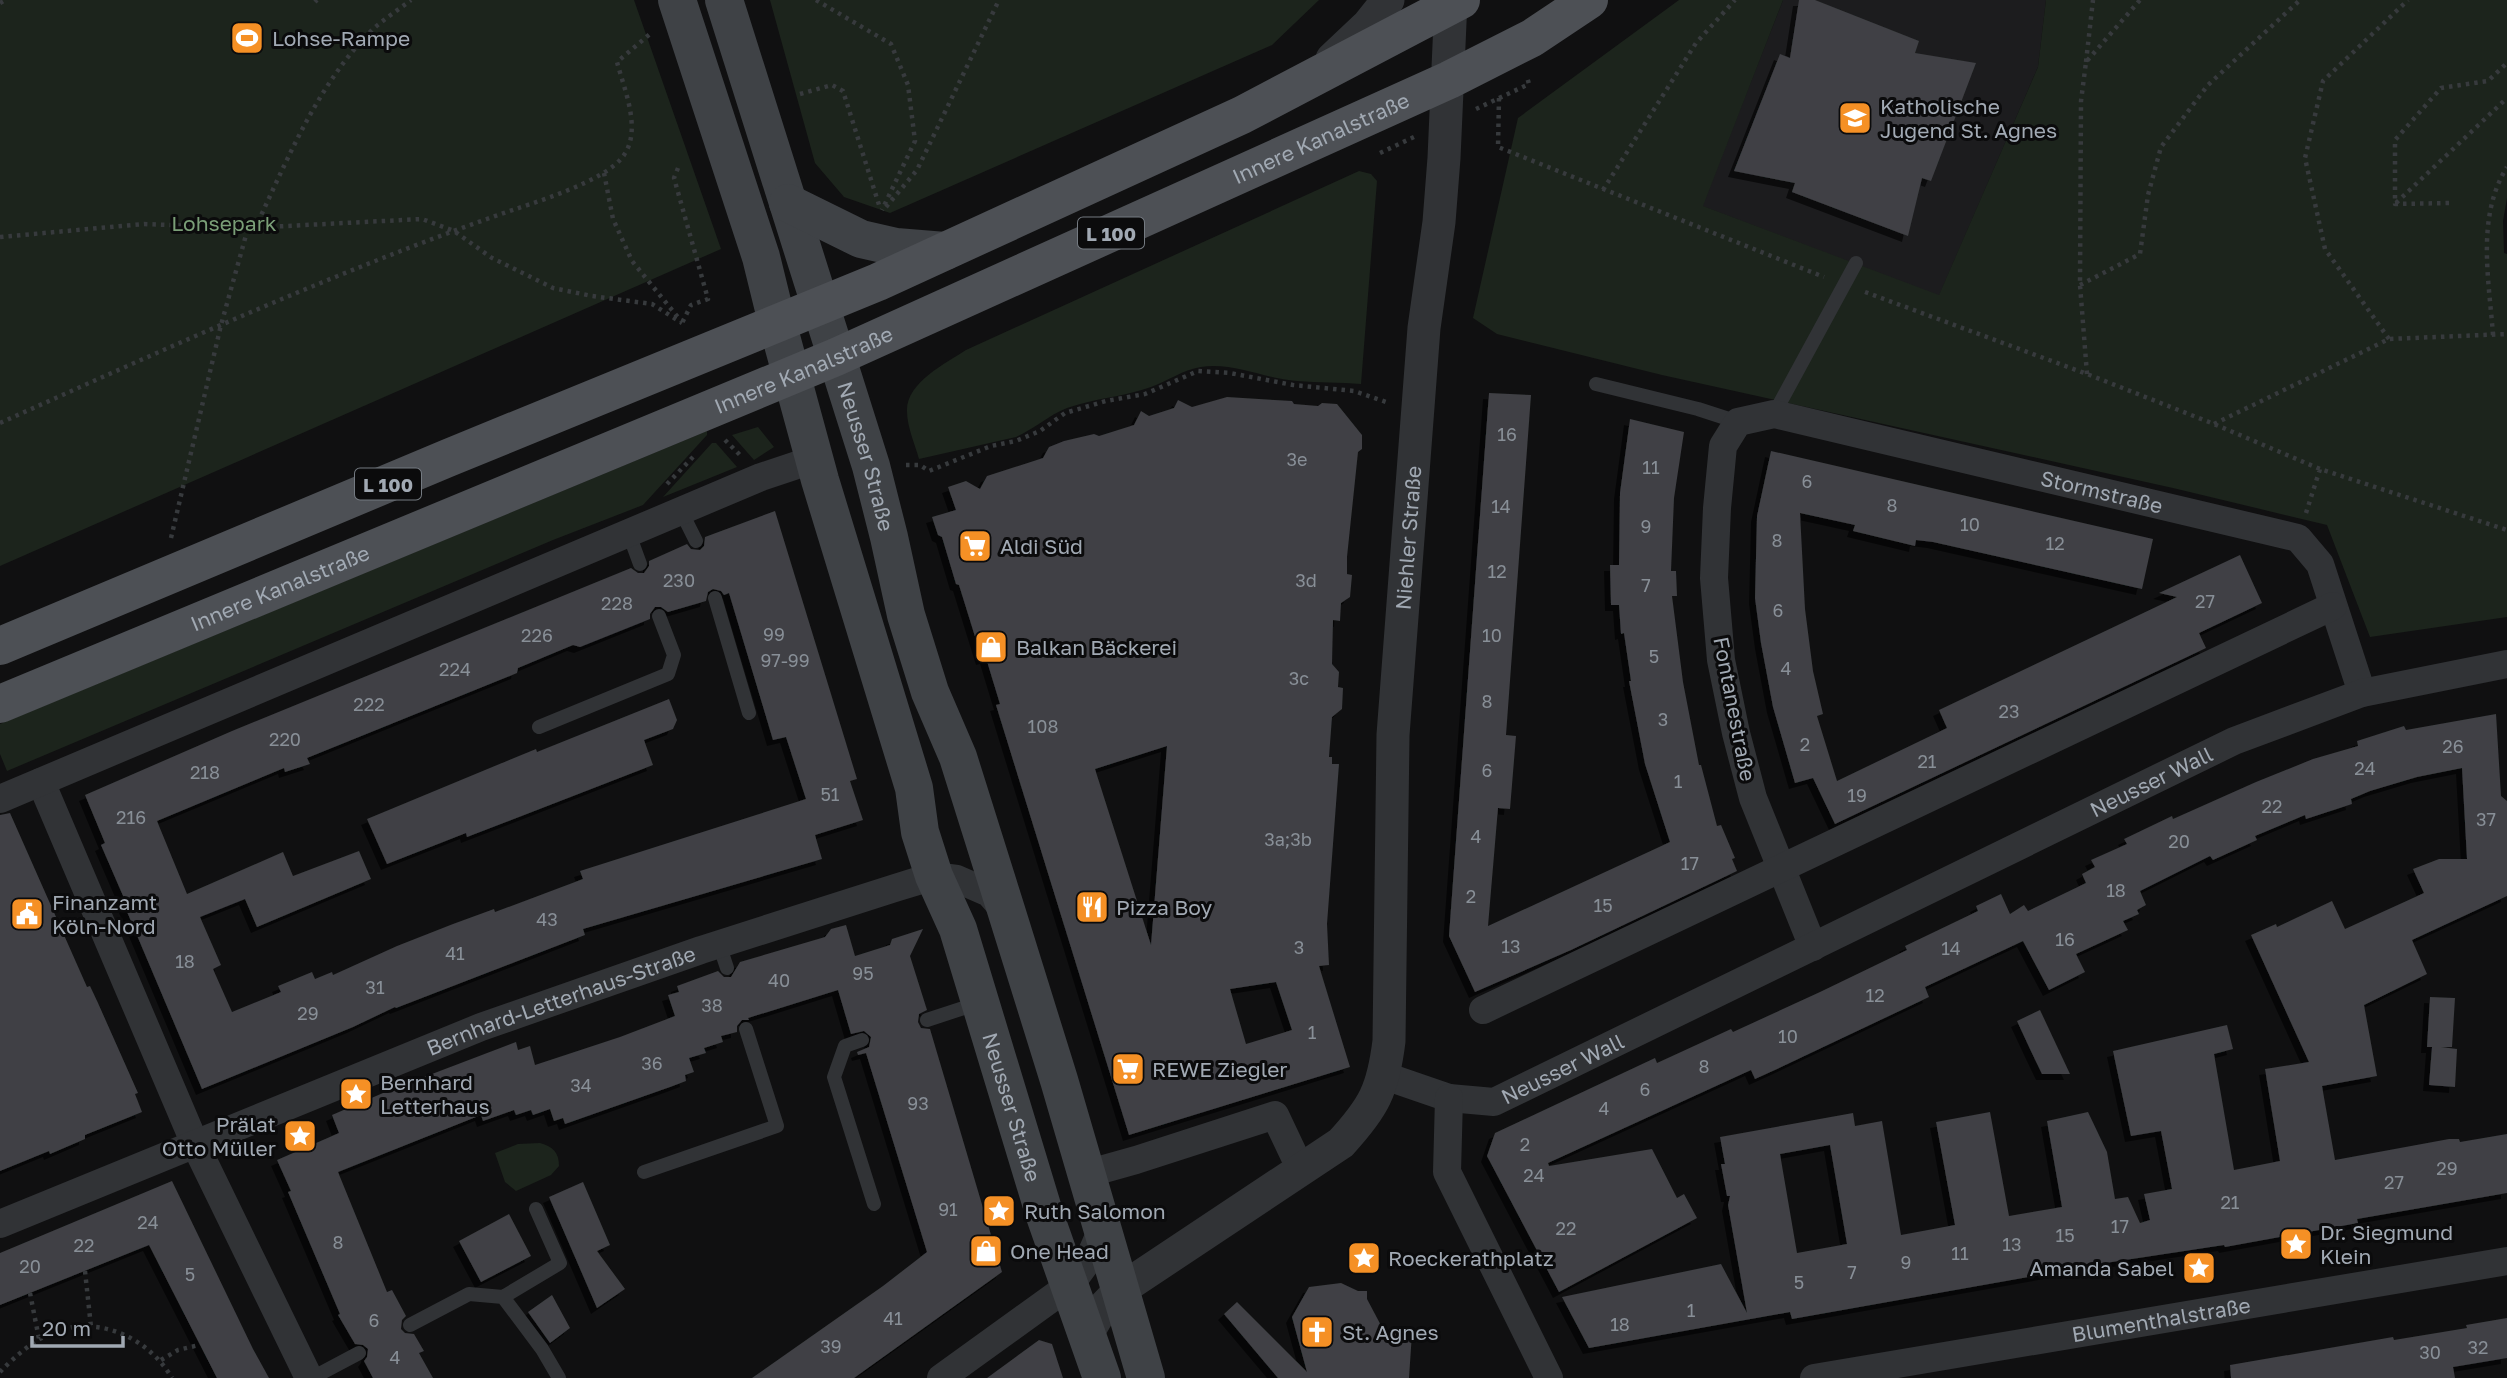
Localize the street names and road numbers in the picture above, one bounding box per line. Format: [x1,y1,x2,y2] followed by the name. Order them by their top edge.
[1228,87,1413,189] street label: Innere Kanalstraße
[1078,218,1144,248] road number: L 100
[710,320,897,419] street label: Innere Kanalstraße
[832,378,900,534] street label: Neusser Straße
[1390,465,1426,611] street label: Niehler Straße
[2038,465,2165,519] street label: Stormstraße
[355,468,421,499] road number: L 100
[186,539,373,637] street label: Innere Kanalstraße
[1708,635,1762,783] street label: Fontanestraße
[2085,740,2217,822] street label: Neusser Wall
[422,940,699,1061] street label: Bernhard-Letterhaus-Straße
[1497,1028,1628,1110] street label: Neusser Wall
[977,1029,1047,1185] street label: Neusser Straße
[2070,1292,2252,1347] street label: Blumenthalstraße

